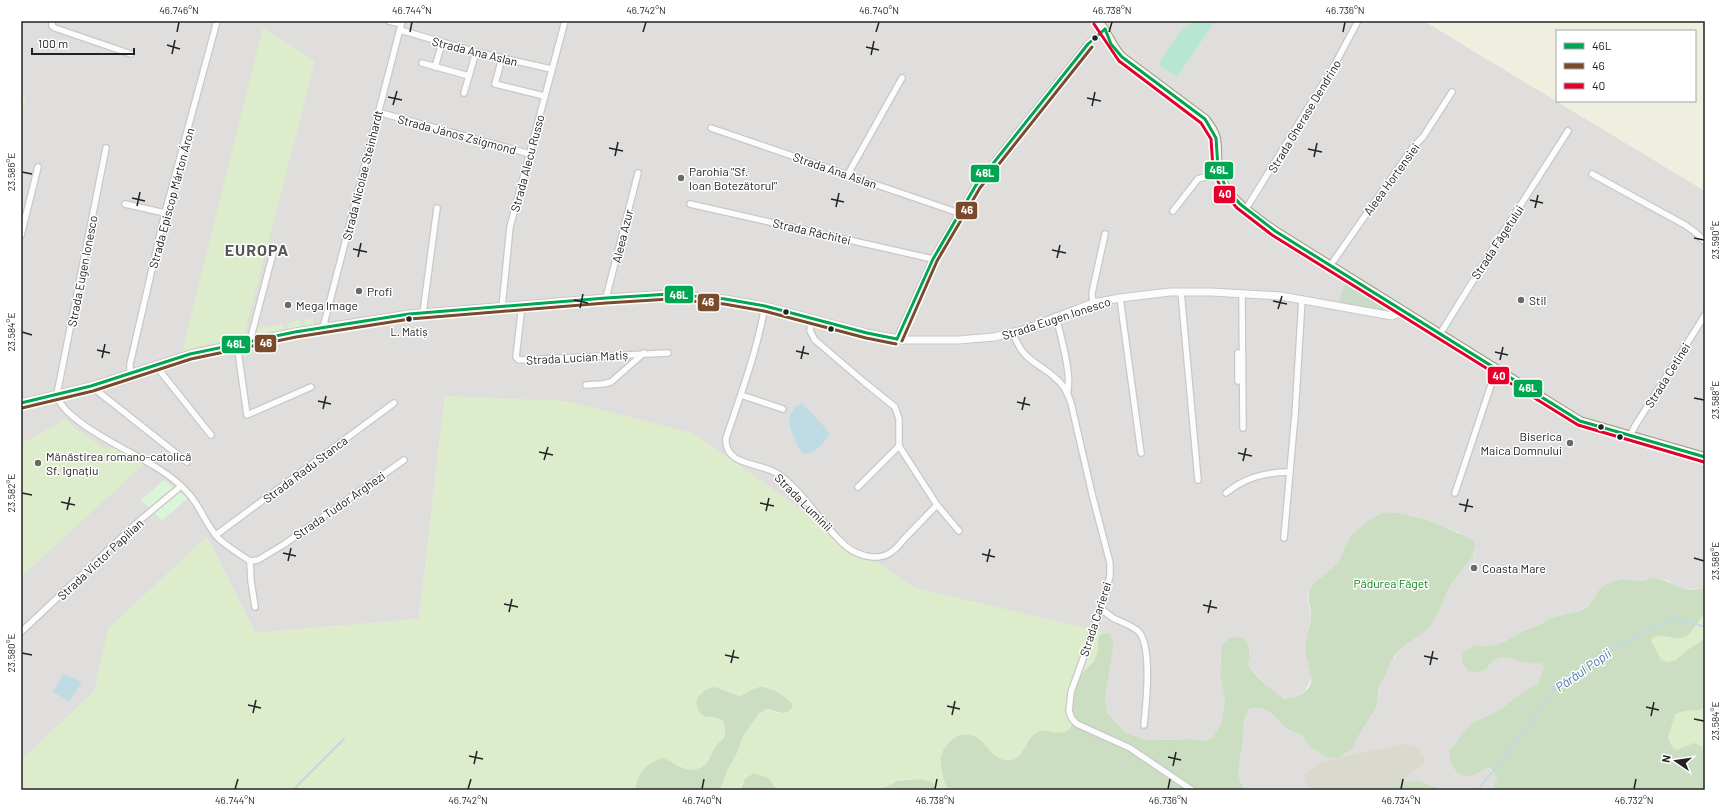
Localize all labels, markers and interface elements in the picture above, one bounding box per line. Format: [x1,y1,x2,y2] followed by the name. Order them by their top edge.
[159,4,199,16] text: 46.746°N
[392,4,432,16] text: 46.744°N
[626,4,666,16] text: 46.742°N
[859,4,899,16] text: 46.740°N
[1092,4,1132,16] text: 46.738°N
[1325,4,1365,16] text: 46.736°N
[32,30,134,56] scale bar
[1556,30,1696,102] legend
[1090,33,1100,43] unlabelled marker
[431,34,519,68] street label: Strada Ana Aslan
[38,36,68,50] text: 100 m
[1592,38,1612,52] text: 46L
[1265,57,1343,175] street label: Strada Gherase Dendrino
[1592,58,1605,72] text: 46
[1592,78,1605,92] text: 40
[339,109,385,241] street label: Strada Nicolae Steinhardt
[396,111,518,157] street label: Strada János Zsigmond
[507,113,547,213] street label: Strada Alecu Russo
[145,126,197,270] street label: Strada Episcop Márton Áron
[1360,140,1422,218] street label: Aleea Hortensiei
[791,149,879,191] street label: Strada Ana Aslan
[5,153,17,191] text: 23.586°E
[1204,161,1234,180] line badge: 46L
[1210,163,1228,176] text: 46L
[689,164,777,192] place label: Parohia "Sf. Ioan Botezătorul"
[970,164,1000,183] line badge: 46L
[976,166,994,179] text: 46L
[676,173,686,183] marker: Parohia "Sf. Ioan Botezătorul"
[1213,185,1236,204] line badge: 40
[1219,187,1231,200] text: 40
[955,201,978,220] line badge: 46
[1468,202,1526,282] street label: Strada Făgetului
[961,203,973,216] text: 46
[609,207,636,264] street label: Aleea Azur
[64,214,100,328] street label: Strada Eugen Ionesco
[772,215,852,247] street label: Strada Răchitei
[1709,220,1721,260] text: 23.590°E
[225,240,289,259] district label: EUROPA
[367,284,392,298] place label: Profi
[664,285,694,304] line badge: 46L
[354,286,364,296] marker: Profi
[670,288,688,301] text: 46L
[697,293,720,312] line badge: 46
[1529,293,1546,307] place label: Stil
[1000,294,1112,342] street label: Strada Eugen Ionesco
[702,295,714,308] text: 46
[1516,295,1526,305] marker: Stil
[296,298,358,312] place label: Mega Image
[283,300,293,310] marker: Mega Image
[781,307,791,317] unlabelled marker
[5,313,17,351] text: 23.584°E
[404,314,414,324] marker: L. Matiș
[826,324,836,334] unlabelled marker
[390,325,428,338] place label: L. Matiș
[254,334,277,353] line badge: 46
[221,335,251,354] line badge: 46L
[260,336,272,349] text: 46
[227,337,245,350] text: 46L
[1642,340,1692,410] street label: Strada Cetinei
[526,347,629,367] street label: Strada Lucian Matiș
[1487,366,1510,385] line badge: 40
[1493,369,1505,382] text: 40
[1513,379,1543,398] line badge: 46L
[1519,381,1537,394] text: 46L
[1709,381,1721,419] text: 23.588°E
[1596,422,1606,432] unlabelled marker
[1480,429,1562,457] place label: Biserica Maica Domnului
[1615,432,1625,442] unlabelled marker
[260,433,350,505] street label: Strada Radu Stanca
[1565,438,1575,448] marker: Biserica Maica Domnului
[46,449,191,477] place label: Mănăstirea romano-catolică Sf. Ignațiu
[33,458,43,468] marker: Mănăstirea romano-catolică Sf. Ignațiu
[290,468,388,542] street label: Strada Tudor Arghezi
[772,470,836,534] street label: Strada Luminii
[5,474,17,512] text: 23.582°E
[54,516,146,602] street label: Strada Victor Papilian
[1709,542,1721,580] text: 23.586°E
[1482,561,1546,575] place label: Coasta Mare
[1469,563,1479,573] marker: Coasta Mare
[1354,576,1428,590] park label: Pădurea Făget
[1076,580,1114,658] street label: Strada Carierei
[5,633,17,673] text: 23.580°E
[1552,644,1615,695] water label: Pârâul Popii
[1709,702,1721,740] text: 23.584°E
[1656,741,1696,781] north arrow
[1659,754,1673,764] text: N
[215,794,255,806] text: 46.744°N
[448,794,488,806] text: 46.742°N
[682,794,722,806] text: 46.740°N
[915,794,955,806] text: 46.738°N
[1148,794,1188,806] text: 46.736°N
[1381,794,1421,806] text: 46.734°N
[1614,794,1654,806] text: 46.732°N

